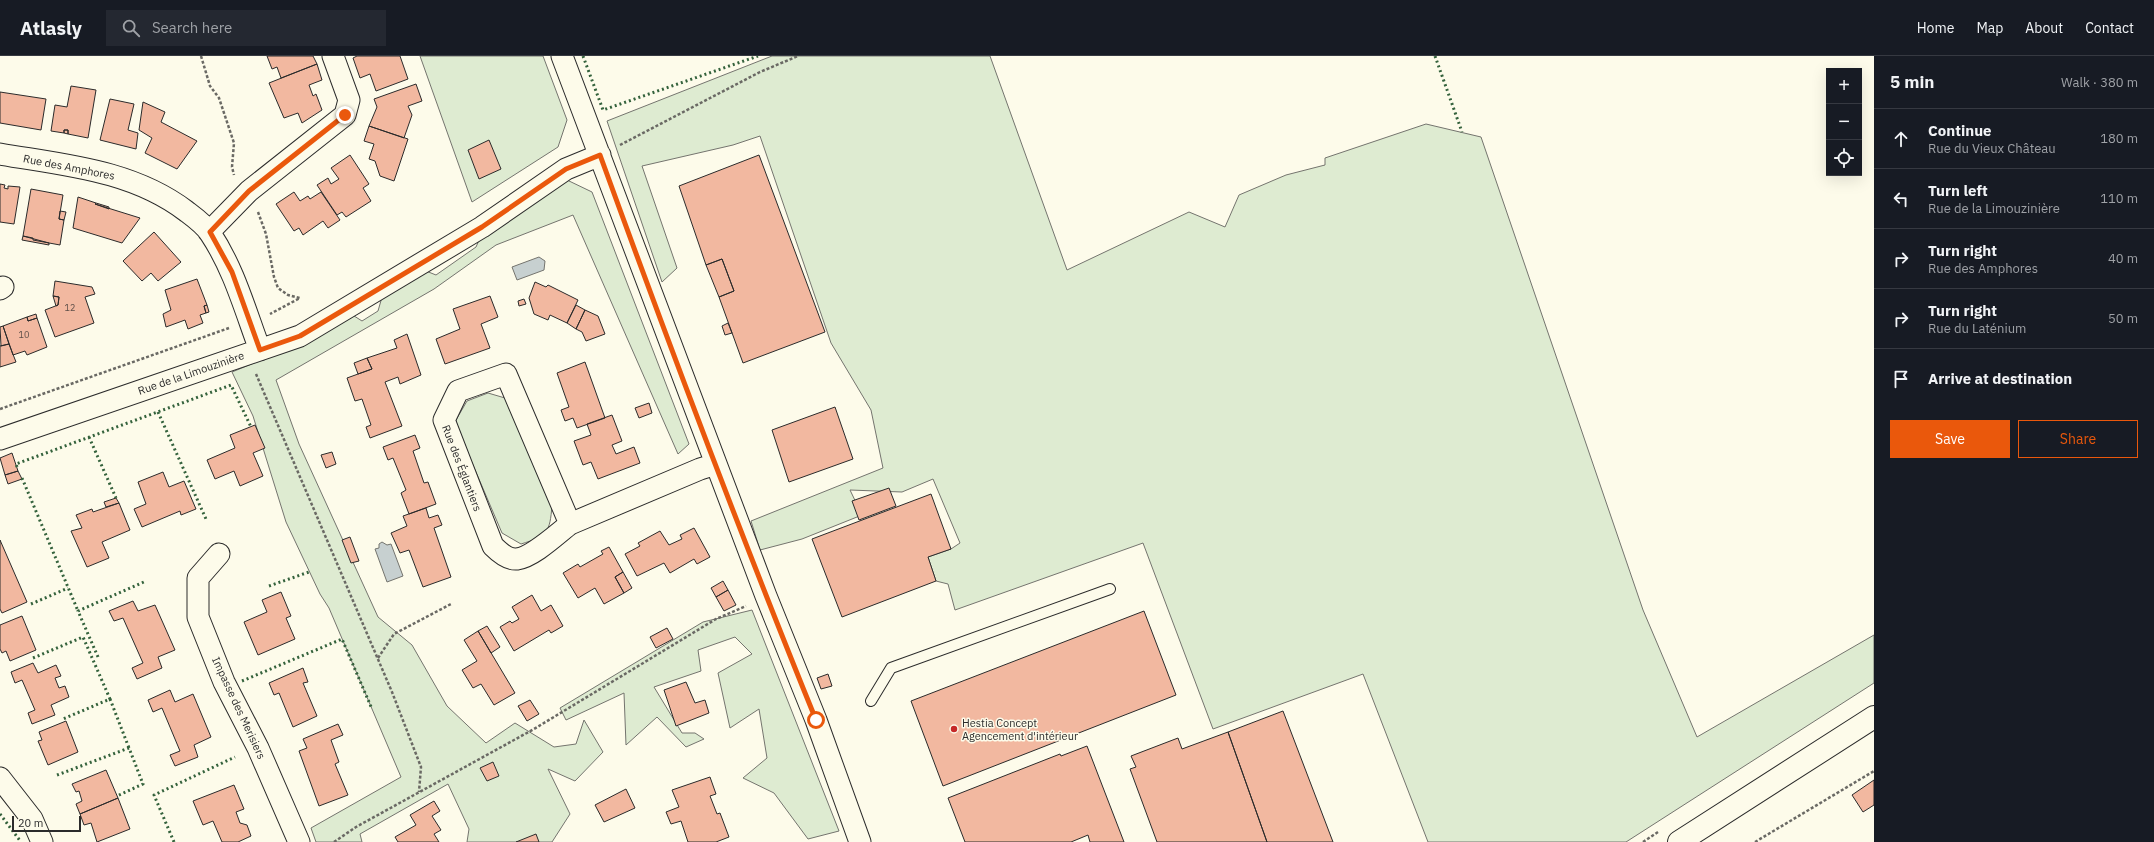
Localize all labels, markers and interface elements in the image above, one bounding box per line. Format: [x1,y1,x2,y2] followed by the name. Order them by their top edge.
[106,10,386,46] search box
[20,16,82,40] text: Atlasly
[120,17,142,39] icon: search
[152,18,232,37] text: Search here
[1917,19,1954,37] text: Home
[1976,19,2003,37] text: Map
[2025,19,2063,37] text: About
[2085,19,2134,37] text: Contact
[1826,68,1862,176] map controls
[1826,68,1862,104] button: +
[1890,71,1934,93] text: 5 min
[2061,74,2138,91] text: Walk · 380 m
[1826,104,1862,140] button: −
[336,106,354,124] route end
[1928,121,1992,140] text: Continue
[1890,128,1912,150] icon: ahead
[2100,130,2138,147] text: 180 m
[1826,140,1862,176] button: locate
[1928,140,2056,157] text: Rue du Vieux Château
[22,151,116,183] street label: Rue des Amphores
[1928,181,1988,200] text: Turn left
[1890,188,1912,210] icon: left
[2100,190,2138,207] text: 110 m
[1928,200,2060,217] text: Rue de la Limouzinière
[1928,241,1997,260] text: Turn right
[1890,248,1912,270] icon: right
[2108,250,2138,267] text: 40 m
[1928,260,2038,277] text: Rue des Amphores
[1928,301,1997,320] text: Turn right
[65,302,75,313] house number: 12
[1890,308,1912,330] icon: right
[2108,310,2138,327] text: 50 m
[1928,320,2026,337] text: Rue du Laténium
[19,329,29,340] house number: 10
[136,348,246,398] street label: Rue de la Limouzinière
[1890,368,1912,390] icon: arrive
[1928,369,2072,388] text: Arrive at destination
[1890,420,2010,458] button: Save
[2018,420,2138,458] button: Share
[439,423,485,513] street label: Rue des Églantiers
[209,655,269,761] street label: Impasse des Merisiers
[807,711,825,729] route start
[962,716,1078,743] place label: Hestia Concept Agencement d'intérieur
[949,724,959,734] marker: Hestia Concept Agencement d'intérieur
[12,814,81,833] scale bar
[18,816,43,830] text: 20 m

